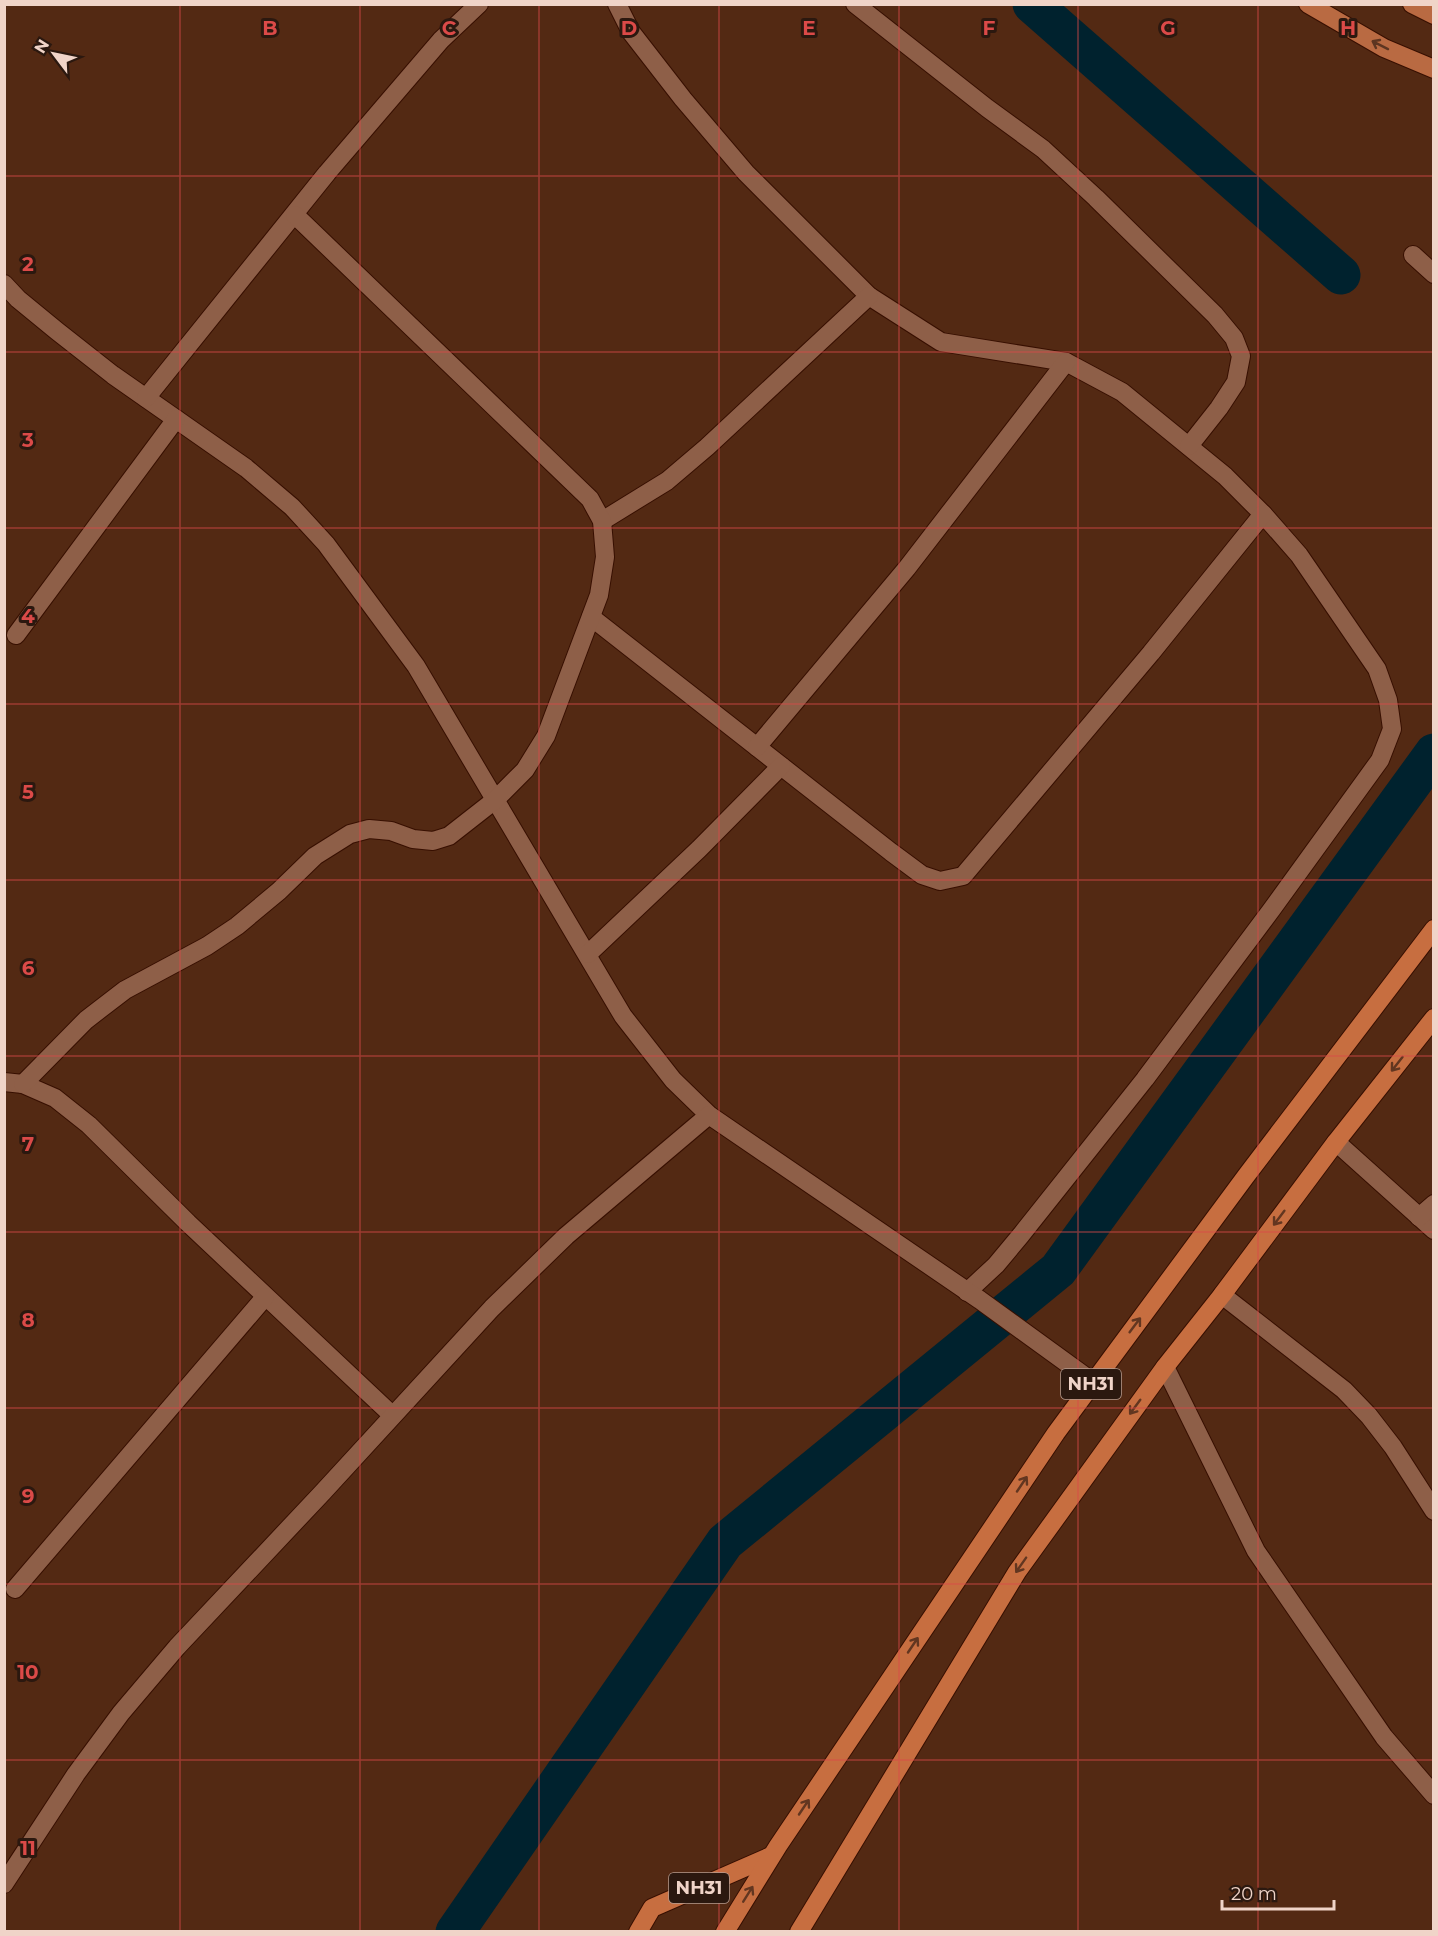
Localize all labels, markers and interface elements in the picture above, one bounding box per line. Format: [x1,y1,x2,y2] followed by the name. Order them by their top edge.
[262,16,278,40] text: B
[442,16,457,40] text: C
[621,16,637,40] text: D
[802,16,816,40] text: E
[983,16,996,40] text: F
[1160,16,1176,40] text: G
[1340,16,1356,40] text: H
[24,24,84,84] north arrow
[30,36,53,57] text: N
[1371,39,1389,51] one-way arrow
[22,252,34,276] text: 2
[21,428,34,452] text: 3
[21,604,35,628] text: 4
[22,780,34,804] text: 5
[22,956,35,980] text: 6
[1391,1055,1404,1071] one-way arrow
[22,1132,34,1156] text: 7
[1272,1210,1285,1226] one-way arrow
[21,1308,35,1332] text: 8
[1129,1318,1142,1334] one-way arrow
[1061,1369,1121,1399] road number: NH31
[1129,1399,1142,1415] one-way arrow
[1015,1475,1028,1492] one-way arrow
[22,1484,34,1508] text: 9
[1015,1557,1027,1573] one-way arrow
[906,1637,919,1654] one-way arrow
[17,1660,39,1684] text: 10
[798,1799,810,1816] one-way arrow
[20,1836,36,1860] text: 11
[669,1873,729,1903] road number: NH31
[1222,1873,1334,1911] scale bar
[1231,1883,1277,1905] text: 20 m
[742,1886,754,1903] one-way arrow

